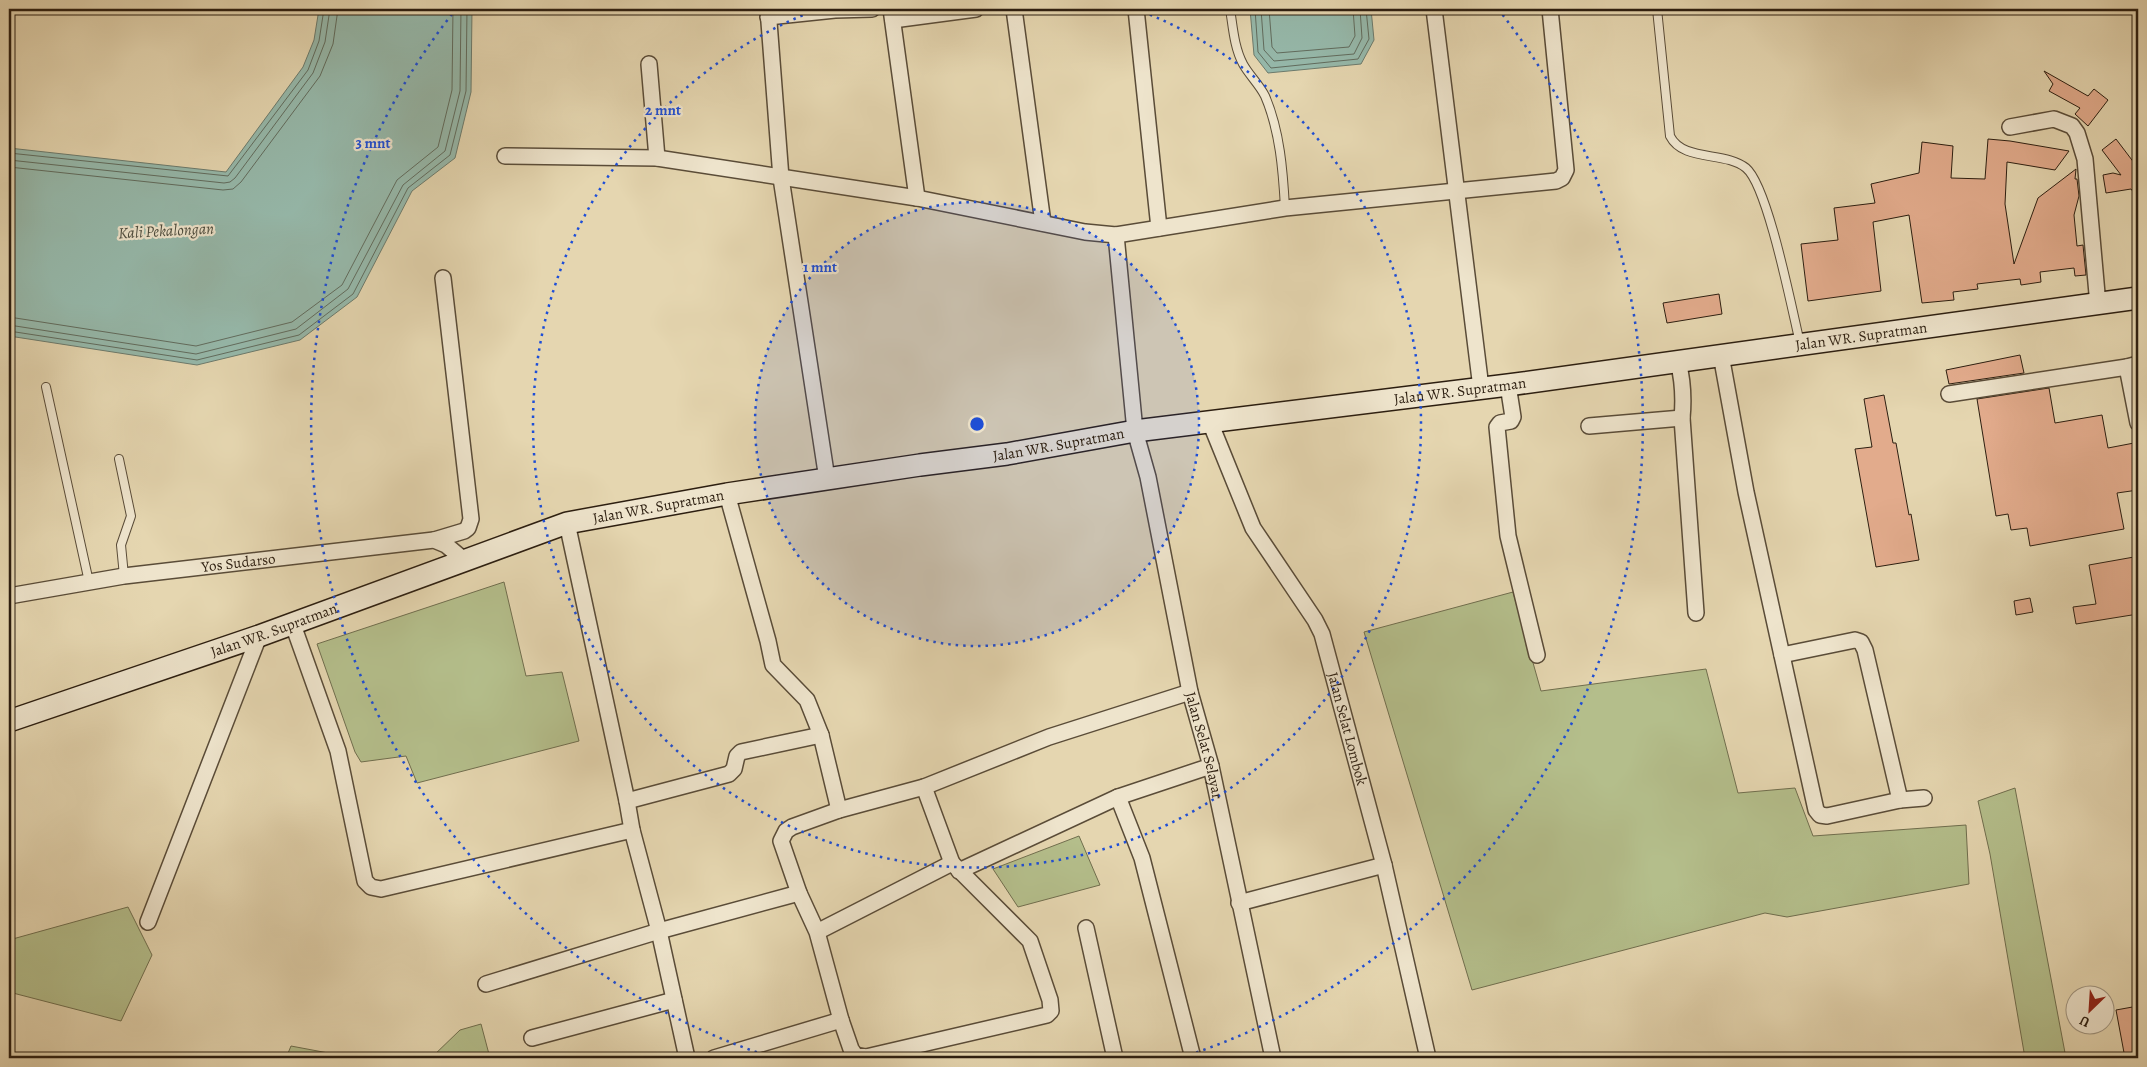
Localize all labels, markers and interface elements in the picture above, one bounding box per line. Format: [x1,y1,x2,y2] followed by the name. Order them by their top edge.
[645,100,681,120] text: 2 mnt
[355,133,391,153] text: 3 mnt
[118,217,215,244] water label: Kali Pekalongan
[803,257,837,277] text: 1 mnt
[1794,317,1928,355] street label: Jalan WR. Supratman
[1393,373,1527,409] street label: Jalan WR. Supratman
[968,415,986,433] centre of rings
[992,423,1126,466] street label: Jalan WR. Supratman
[591,485,726,528] street label: Jalan WR. Supratman
[199,548,277,577] street label: Yos Sudarso
[208,598,340,662] street label: Jalan WR. Supratman
[1323,670,1372,788] street label: Jalan Selat Lombok
[1180,689,1228,801] street label: Jalan Selat Selayar
[2064,984,2114,1034] north arrow
[2077,1011,2093,1032] text: U

